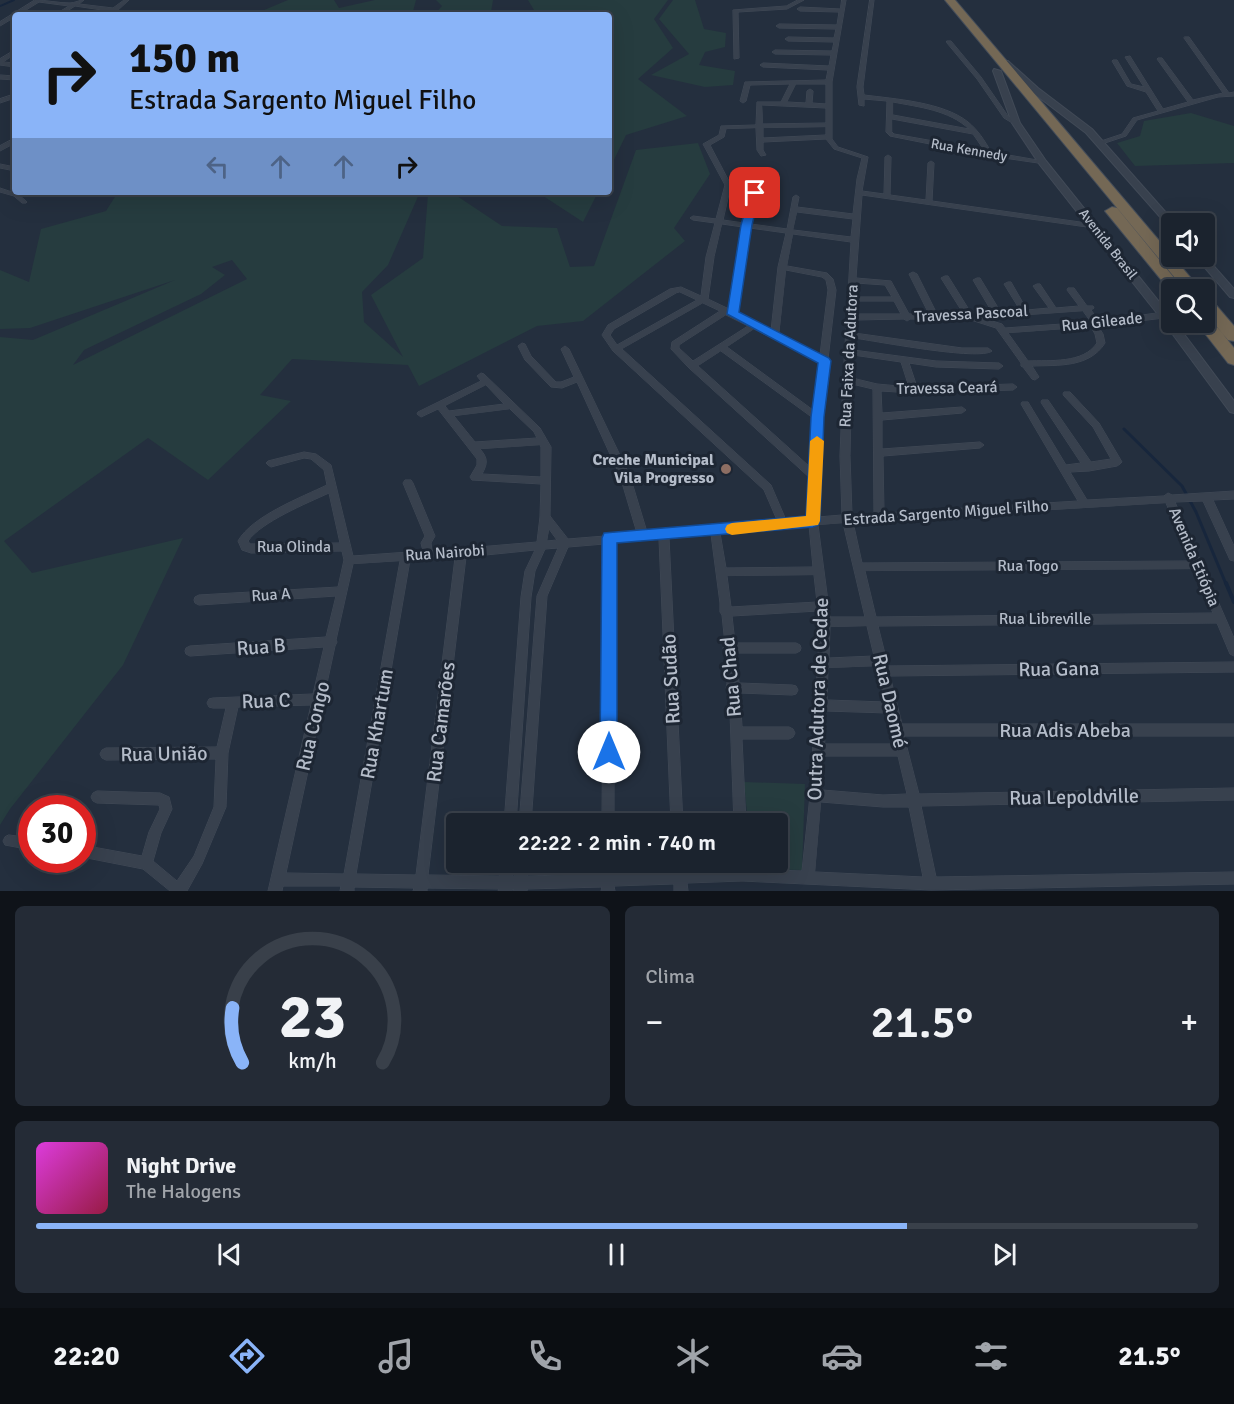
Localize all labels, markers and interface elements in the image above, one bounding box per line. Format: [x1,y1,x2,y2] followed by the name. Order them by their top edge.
[129,33,240,84] text: 150 m
[30,36,108,114] icon: right
[129,84,476,117] text: Estrada Sargento Miguel Filho
[929,135,1009,165] street label: Rua Kennedy
[201,150,234,183] icon: left
[264,150,297,183] icon: ahead
[327,150,360,183] icon: ahead
[390,150,423,183] icon: right
[729,167,780,218] pin
[738,176,771,209] icon: arrive
[1075,205,1141,283] street label: Avenida Brasil
[1161,213,1215,333] map controls
[1161,213,1215,267] button: sound
[1161,279,1215,333] button: search
[835,284,863,428] street label: Rua Faixa da Adutora
[914,301,1029,327] street label: Travessa Pascoal
[1060,308,1144,336] street label: Rua Gileade
[896,377,998,399] street label: Travessa Ceará
[592,450,714,488] place label: Creche Municipal Vila Progresso
[719,462,733,476] marker: Creche Municipal Vila Progresso
[843,496,1049,530] street label: Estrada Sargento Miguel Filho
[1164,504,1224,610] street label: Avenida Etiópia
[257,537,331,557] street label: Rua Olinda
[405,540,485,566] street label: Rua Nairobi
[997,556,1059,576] street label: Rua Togo
[251,584,292,606] street label: Rua A
[802,597,834,801] street label: Outra Adutora de Cedae
[999,609,1091,629] street label: Rua Libreville
[236,633,286,661] street label: Rua B
[656,633,686,725] street label: Rua Sudão
[715,636,747,718] street label: Rua Chad
[867,651,913,751] street label: Rua Daomé
[1018,656,1100,682] street label: Rua Gana
[421,660,461,784] street label: Rua Camarões
[355,667,399,781] street label: Rua Khartum
[291,679,335,773] street label: Rua Congo
[241,688,291,714] street label: Rua C
[999,718,1131,743] street label: Rua Adis Abeba
[577,720,641,784] position arrow
[120,741,208,767] street label: Rua União
[1009,783,1139,811] street label: Rua Lepoldville
[18,795,96,873] speed limit sign: 30
[518,829,716,856] text: 22:22 · 2 min · 740 m
[646,964,695,989] text: Clima
[279,978,346,1055] text: 23
[870,995,973,1050] text: 21.5°
[646,1002,663,1043] text: −
[1180,1002,1198,1043] text: +
[288,1048,337,1074] text: km/h
[126,1152,236,1179] text: Night Drive
[126,1179,241,1204] text: The Halogens
[213,1238,246,1271] icon: previous
[600,1238,633,1271] icon: pause
[988,1238,1021,1271] icon: next
[226,1335,268,1377] icon: directions
[375,1335,417,1377] icon: music
[524,1335,566,1377] icon: phone
[672,1335,714,1377] icon: climate
[821,1335,863,1377] icon: car
[970,1335,1012,1377] icon: filters
[53,1340,120,1373] text: 22:20
[1118,1340,1181,1373] text: 21.5°

